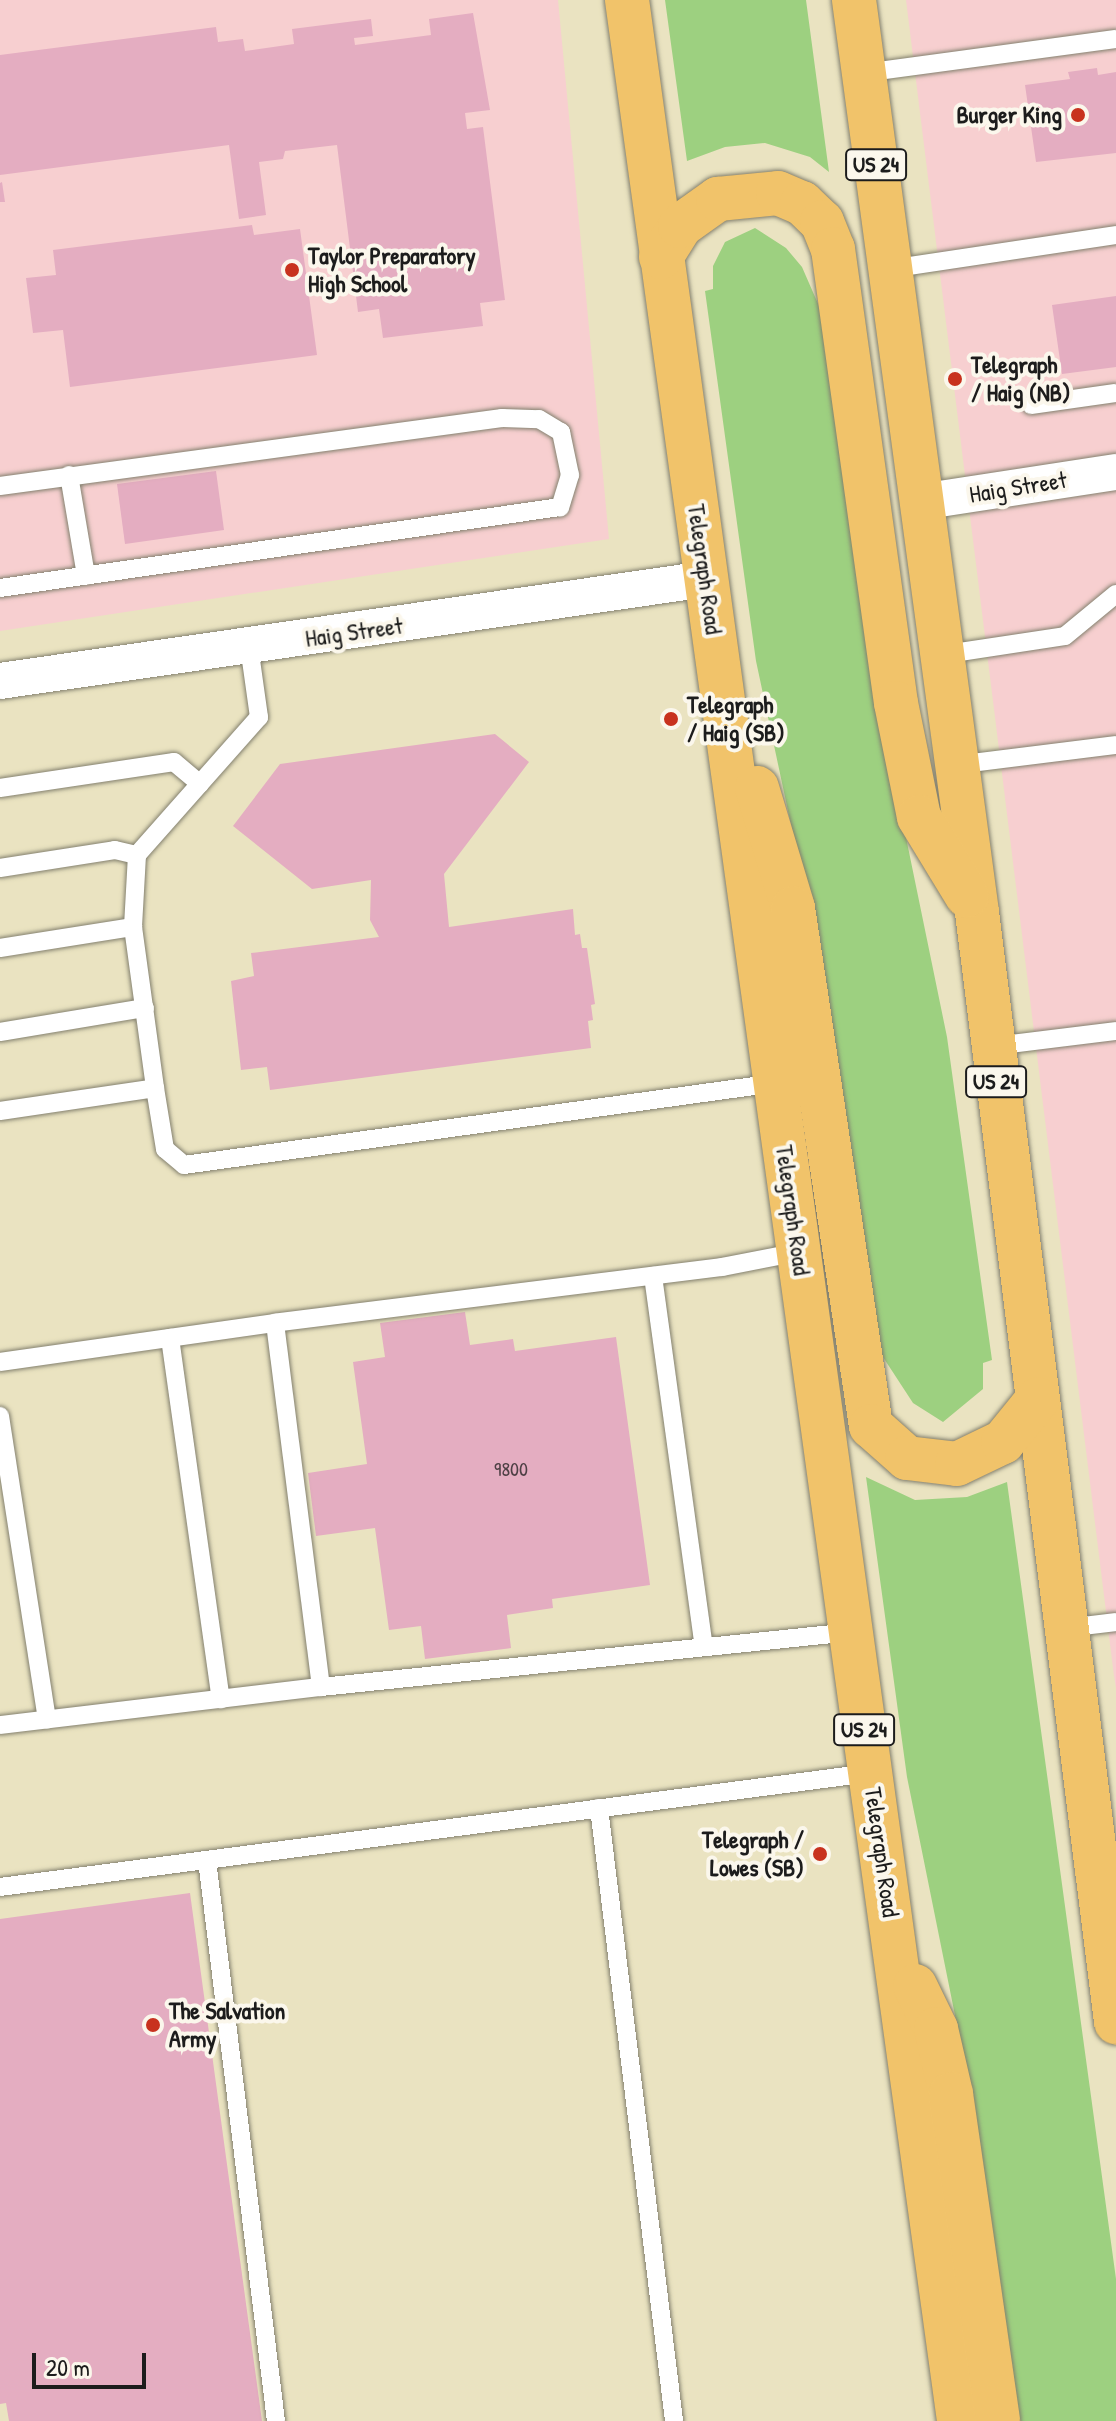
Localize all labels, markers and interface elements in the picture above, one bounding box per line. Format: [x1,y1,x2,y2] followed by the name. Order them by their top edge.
[957,101,1062,129] place label: Burger King
[1069,106,1087,124] marker: Burger King
[844,147,908,183] road number: US 24
[308,242,476,298] place label: Taylor Preparatory High School
[283,261,301,279] marker: Taylor Preparatory High School
[971,351,1071,407] place label: Telegraph / Haig (NB)
[946,370,964,388] marker: Telegraph / Haig (NB)
[967,465,1069,509] street label: Haig Street
[682,502,728,636] street label: Telegraph Road
[303,611,405,653] street label: Haig Street
[687,691,785,747] place label: Telegraph / Haig (SB)
[662,710,680,728] marker: Telegraph / Haig (SB)
[964,1064,1028,1100] road number: US 24
[770,1143,816,1277] street label: Telegraph Road
[494,1456,528,1480] house number: 9800
[832,1712,896,1748] road number: US 24
[859,1785,905,1919] street label: Telegraph Road
[702,1826,804,1882] place label: Telegraph / Lowes (SB)
[811,1845,829,1863] marker: Telegraph / Lowes (SB)
[169,1997,285,2053] place label: The Salvation Army
[144,2016,162,2034] marker: The Salvation Army
[36,2337,150,2387] scale bar
[46,2351,90,2383] text: 20 m

